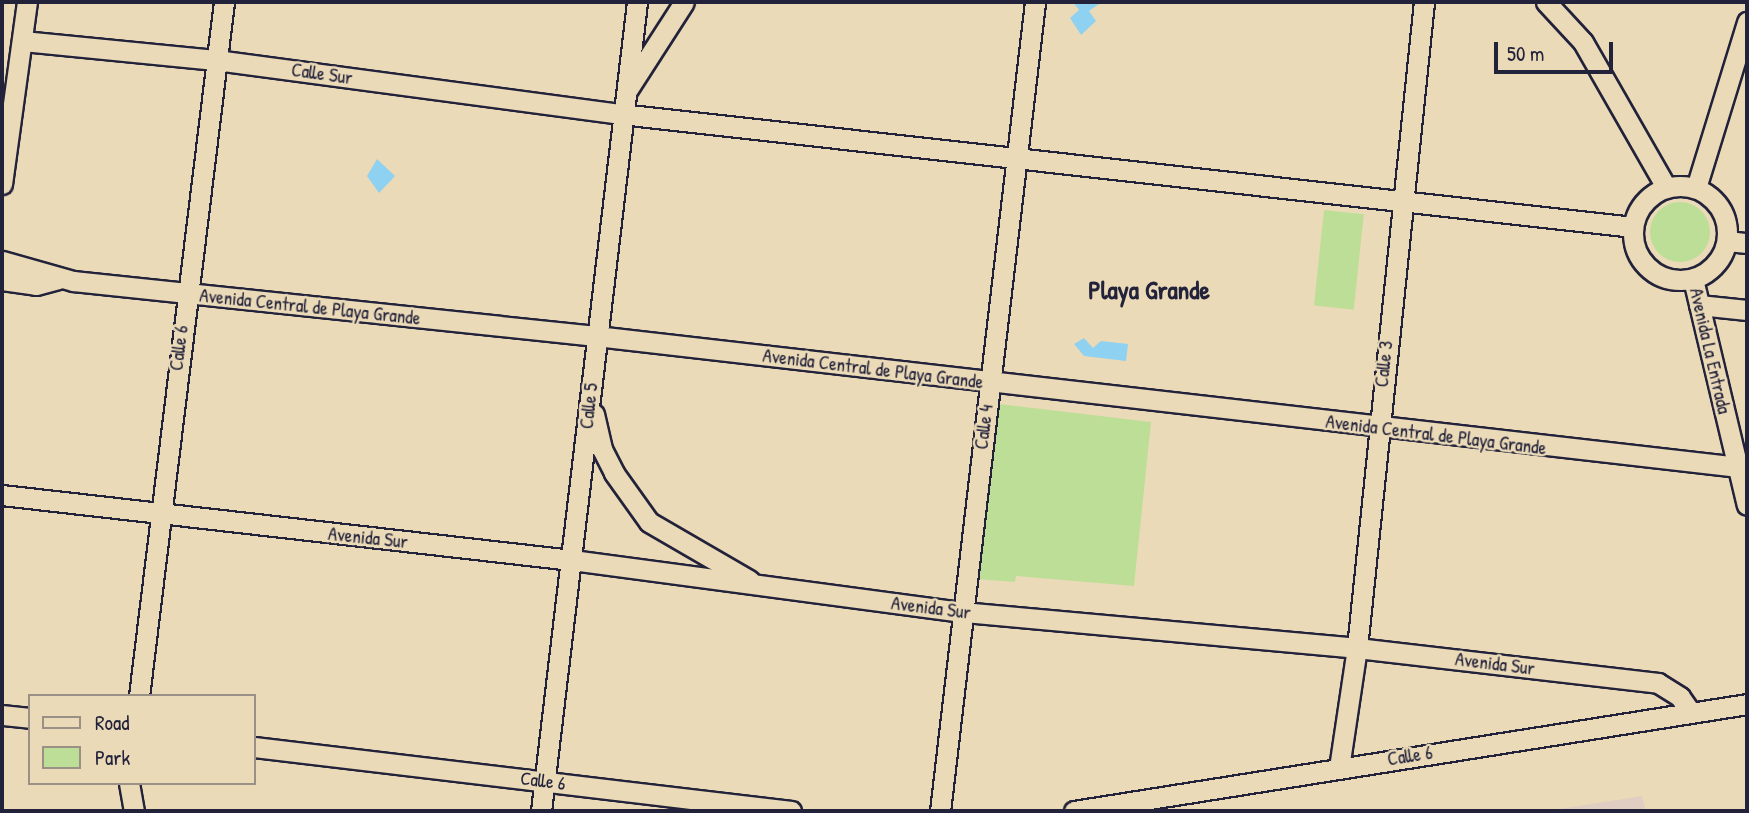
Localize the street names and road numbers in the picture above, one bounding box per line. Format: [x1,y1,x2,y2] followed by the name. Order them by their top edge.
[290,58,354,90] street label: Calle Sur
[198,284,422,330] street label: Avenida Central de Playa Grande
[1684,286,1736,416] street label: Avenida La Entrada
[165,324,193,372] street label: Calle 6
[1370,340,1398,388] street label: Calle 3
[761,344,985,394] street label: Avenida Central de Playa Grande
[575,382,603,430] street label: Calle 5
[970,403,998,451] street label: Calle 4
[1324,410,1548,460] street label: Avenida Central de Playa Grande
[327,522,409,554] street label: Avenida Sur
[890,592,972,624] street label: Avenida Sur
[1454,648,1536,680] street label: Avenida Sur
[1386,741,1434,771] street label: Calle 6
[519,767,567,795] street label: Calle 6

